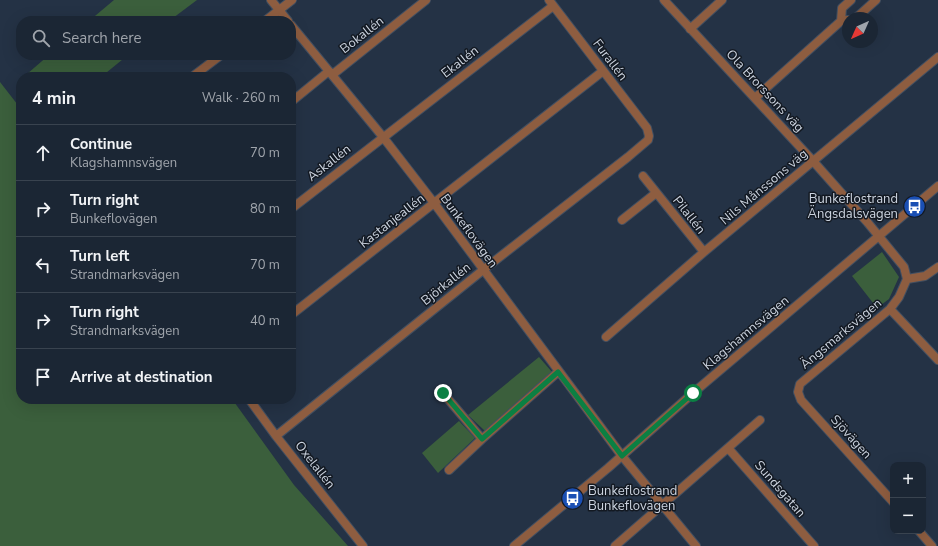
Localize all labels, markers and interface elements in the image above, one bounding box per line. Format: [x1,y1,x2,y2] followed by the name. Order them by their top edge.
[336,12,388,58] street label: Bokallén
[842,12,878,48] north arrow
[16,16,296,60] search box
[30,27,52,49] icon: search
[62,28,142,48] text: Search here
[588,36,632,84] street label: Furallén
[438,42,482,82] street label: Ekallén
[722,46,808,136] street label: Ola Brorssons väg
[32,87,76,110] text: 4 min
[202,89,280,107] text: Walk · 260 m
[70,134,132,154] text: Continue
[303,140,355,186] street label: Askallén
[32,142,54,164] icon: ahead
[250,144,280,162] text: 70 m
[716,145,812,229] street label: Nils Månssons väg
[70,154,177,172] text: Klagshamnsvägen
[70,190,139,210] text: Turn right
[355,190,429,252] street label: Kastanjeallén
[436,190,502,272] street label: Bunkeflovägen
[808,190,898,223] place label: Bunkeflostrand Ängsdalsvägen
[668,192,710,238] street label: Pilallén
[901,193,927,219] bus stop icon: Bunkeflostrand Ängsdalsvägen
[32,198,54,220] icon: right
[250,200,280,218] text: 80 m
[70,210,157,228] text: Bunkeflovägen
[70,246,129,266] text: Turn left
[32,254,54,276] icon: left
[250,256,280,274] text: 70 m
[417,258,475,310] street label: Björkallén
[70,266,180,284] text: Strandmarksvägen
[699,292,793,374] street label: Klagshamnsvägen
[796,294,886,373] street label: Ängsmarksvägen
[70,302,139,322] text: Turn right
[32,310,54,332] icon: right
[250,312,280,330] text: 40 m
[70,322,180,340] text: Strandmarksvägen
[32,366,54,388] icon: arrive
[70,367,213,387] text: Arrive at destination
[434,384,452,402] route end
[684,384,702,402] route start
[826,411,876,463] street label: Sjövägen
[291,437,339,493] street label: Oxelallén
[750,457,810,521] street label: Sundsgatan
[890,462,926,534] map controls
[890,462,926,498] button: +
[588,482,677,515] place label: Bunkeflostrand Bunkeflovägen
[559,485,585,511] bus stop icon: Bunkeflostrand Bunkeflovägen
[890,498,926,534] button: −

